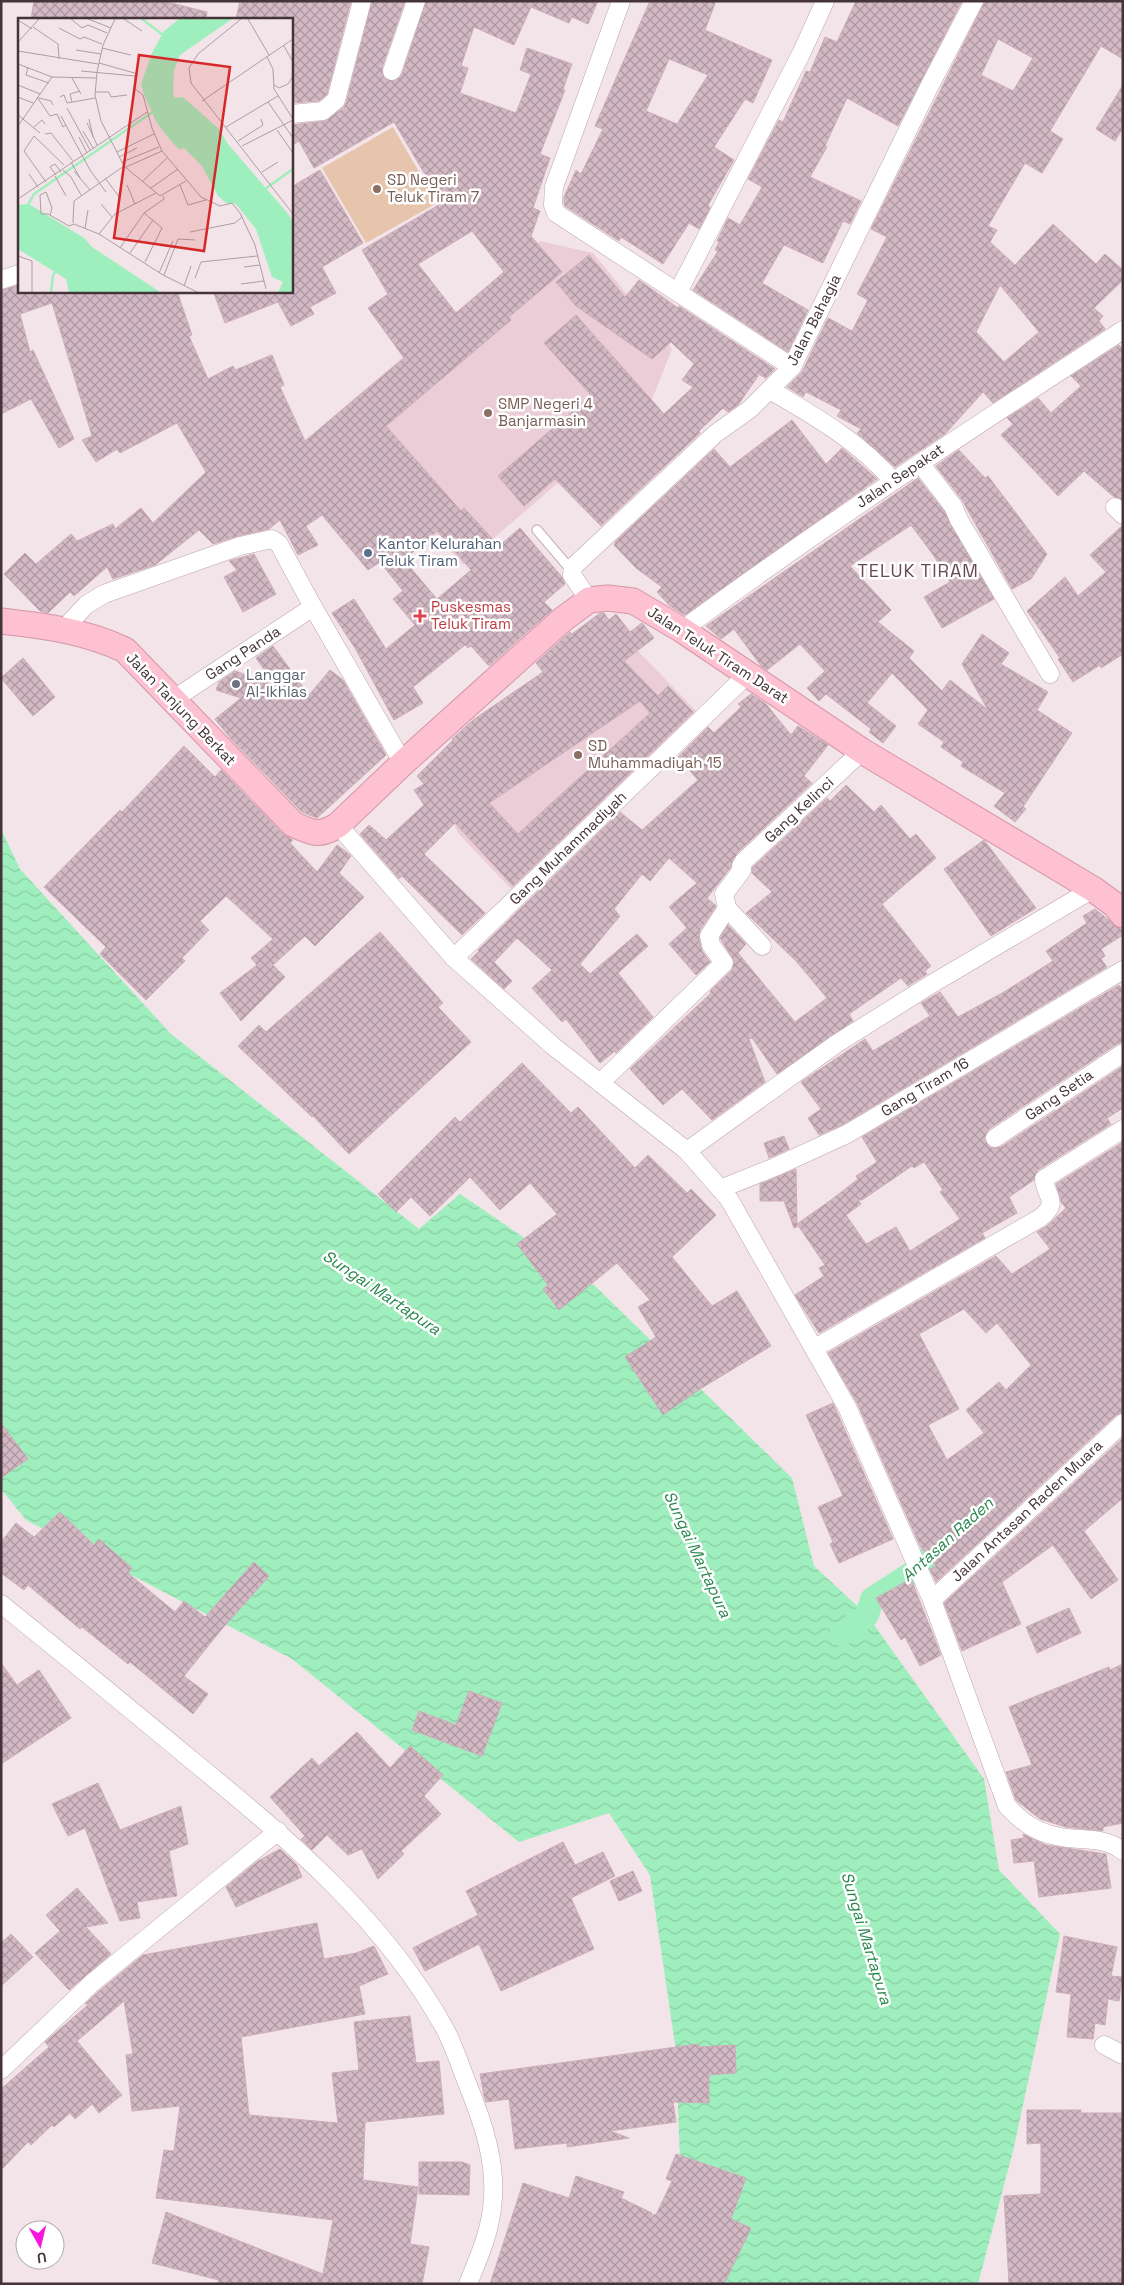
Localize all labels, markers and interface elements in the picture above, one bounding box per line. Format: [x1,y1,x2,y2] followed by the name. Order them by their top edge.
[18,18,292,292] inset map
[387,170,479,206] place label: SD Negeri Teluk Tiram 7
[371,183,383,195] marker: SD Negeri Teluk Tiram 7
[782,270,845,369] street label: Jalan Bahagia
[498,394,593,430] place label: SMP Negeri 4 Banjarmasin
[482,407,494,419] marker: SMP Negeri 4 Banjarmasin
[852,439,947,512] street label: Jalan Sepakat
[378,534,502,570] place label: Kantor Kelurahan Teluk Tiram
[362,547,374,559] marker: Kantor Kelurahan Teluk Tiram
[857,559,979,582] district label: TELUK TIRAM
[431,597,511,633] place label: Puskesmas Teluk Tiram
[644,602,793,707] street label: Jalan Teluk Tiram Darat
[413,609,427,623] marker: Puskesmas Teluk Tiram
[201,621,284,684] street label: Gang Panda
[122,648,240,769] street label: Jalan Tanjung Berkat
[246,665,307,701] place label: Langgar Al-Ikhlas
[230,678,242,690] marker: Langgar Al-Ikhlas
[588,736,722,772] place label: SD Muhammadiyah 15
[572,749,584,761] marker: SD Muhammadiyah 15
[760,773,837,847] street label: Gang Kelinci
[505,787,630,909] street label: Gang Muhammadiyah
[877,1053,972,1120] street label: Gang Tiram 16
[1021,1065,1097,1124] street label: Gang Setia
[319,1245,445,1340] water label: Sungai Martapura
[948,1436,1106,1586] street label: Jalan Antasan Raden Muara
[659,1487,736,1622] water label: Sungai Martapura
[897,1493,997,1585] water label: Antasan Raden
[836,1869,897,2008] water label: Sungai Martapura
[15,2220,65,2270] north arrow
[36,2248,48,2267] text: U

